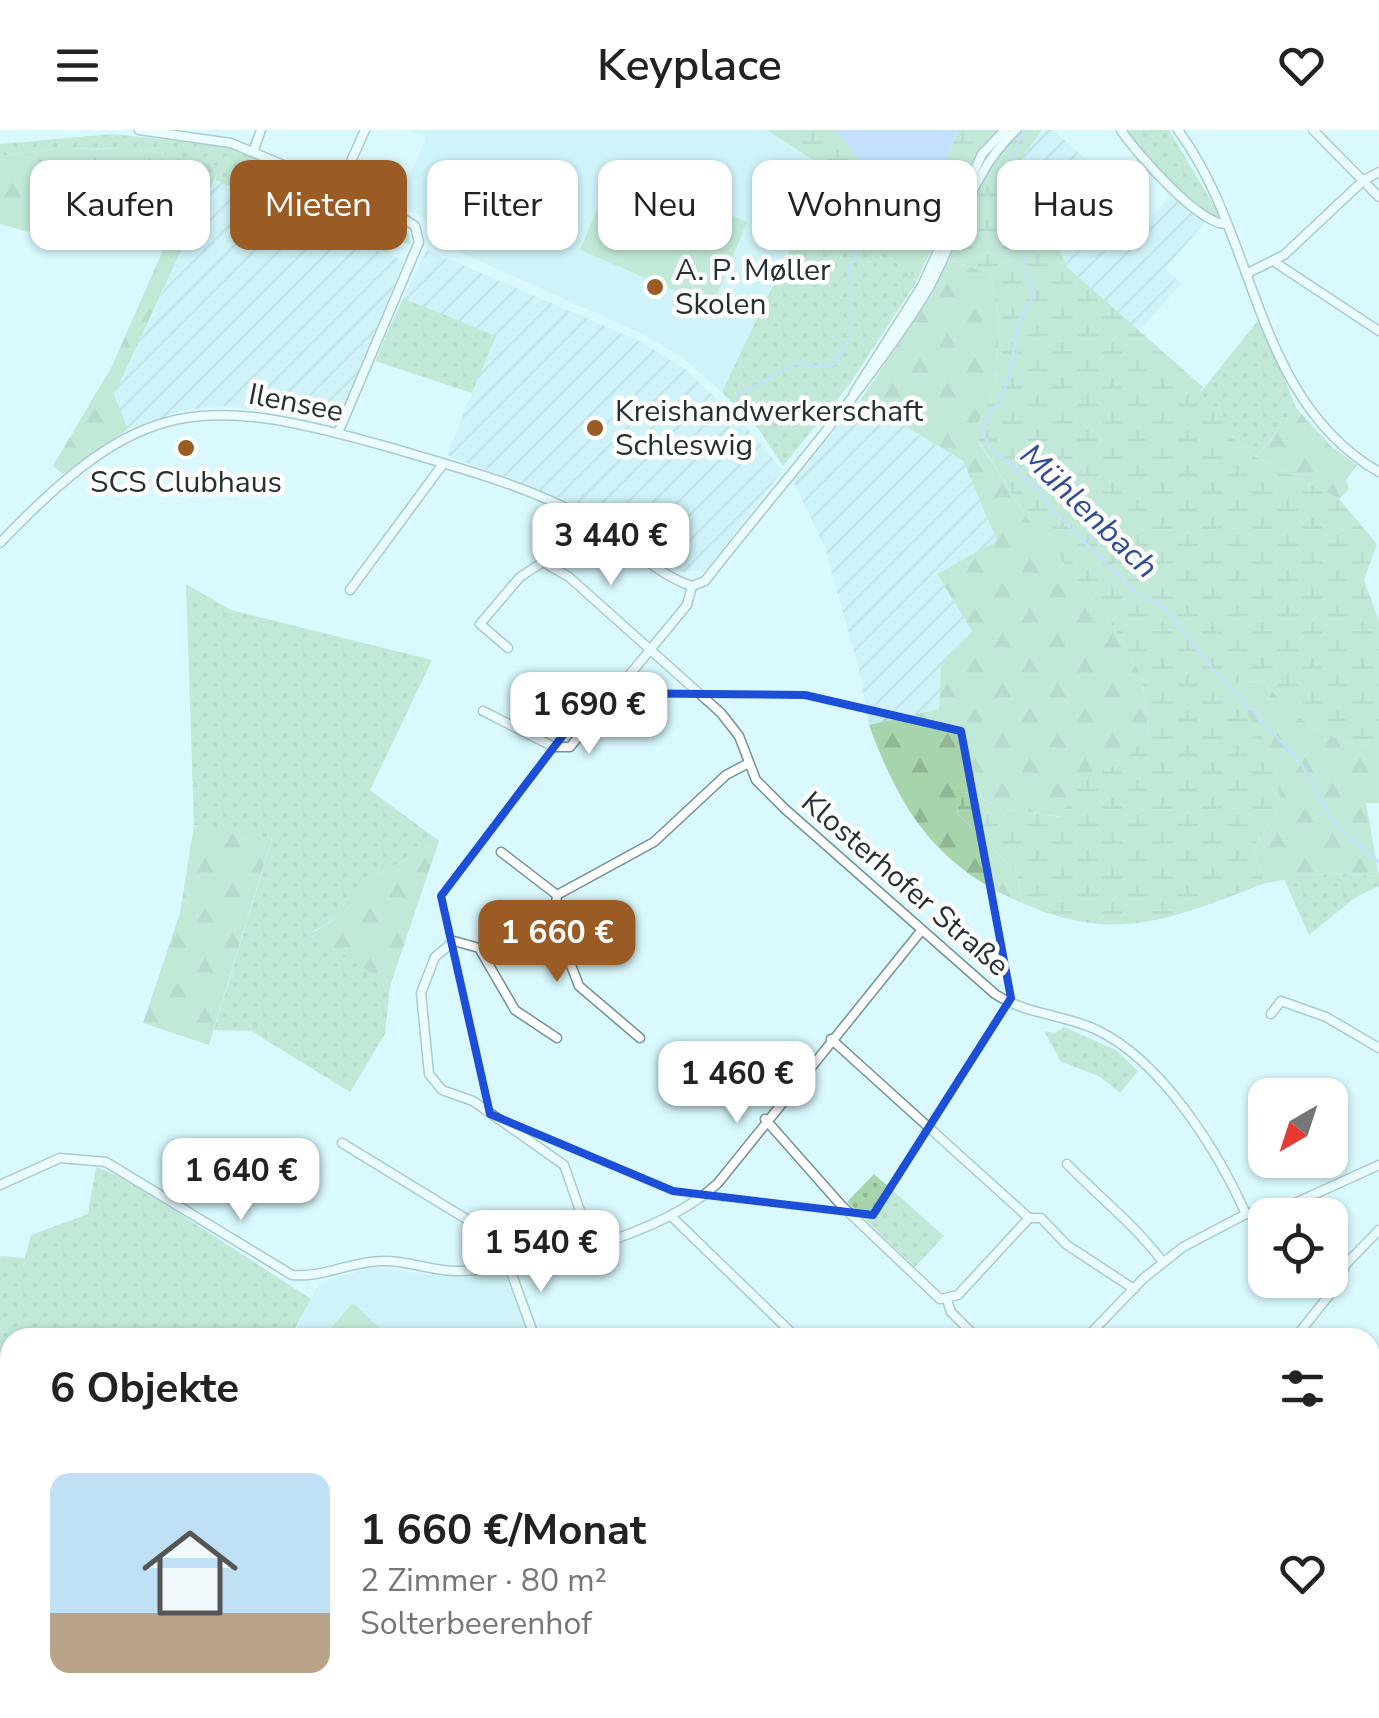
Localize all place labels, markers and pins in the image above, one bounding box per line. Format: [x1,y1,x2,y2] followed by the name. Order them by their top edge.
[675,250,831,325] place label: A. P. Møller Skolen
[644,276,666,298] marker: A. P. Møller Skolen
[615,391,924,466] place label: Kreishandwerkerschaft Schleswig
[584,417,606,439] marker: Kreishandwerkerschaft Schleswig
[175,437,197,459] marker: SCS Clubhaus
[90,462,282,503] place label: SCS Clubhaus
[519,503,703,588] pin: 3 440 €
[497,672,681,757] pin: 1 690 €
[465,900,649,985] pin: 1 660 €
[645,1041,829,1126] pin: 1 460 €
[149,1138,333,1223] pin: 1 640 €
[449,1210,633,1295] pin: 1 540 €

